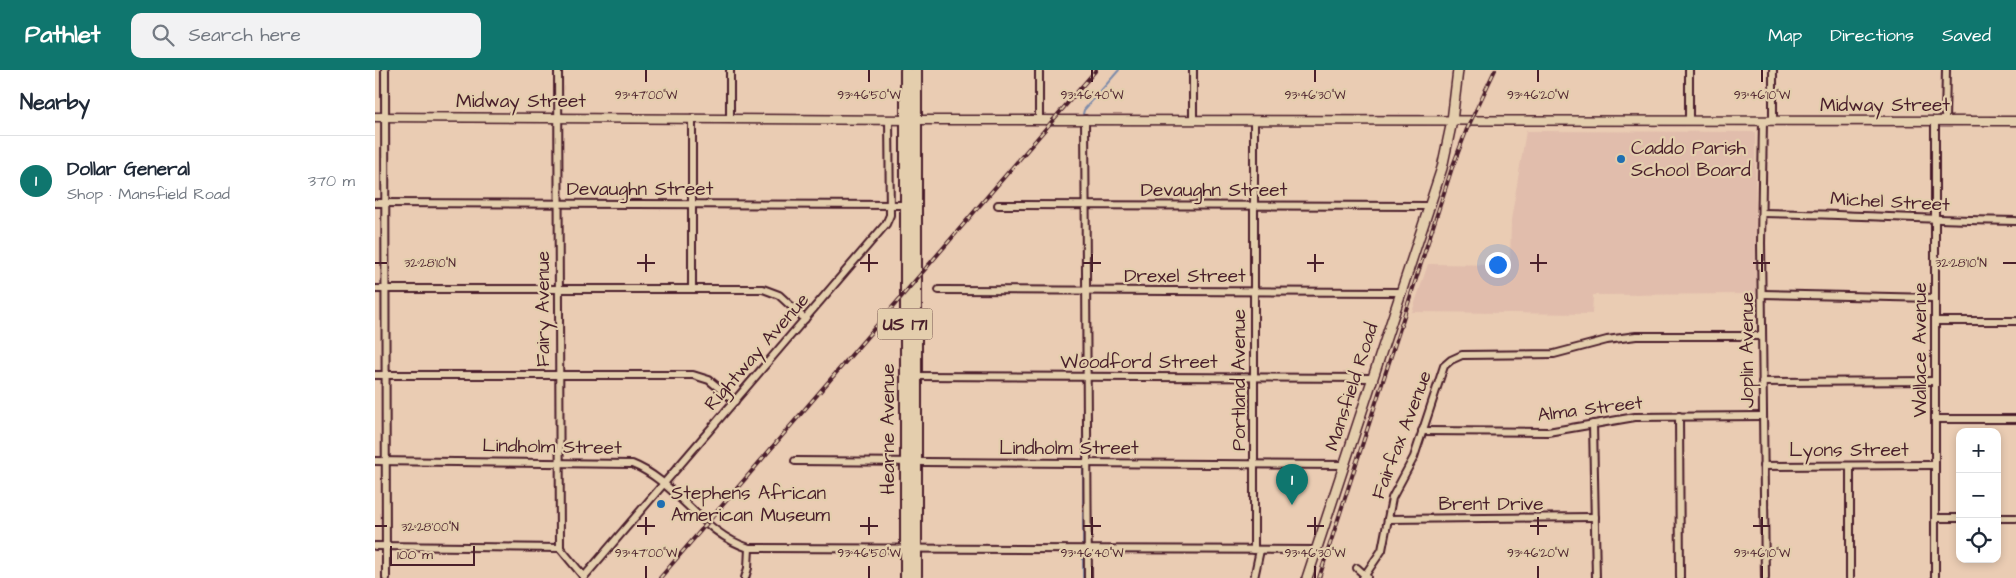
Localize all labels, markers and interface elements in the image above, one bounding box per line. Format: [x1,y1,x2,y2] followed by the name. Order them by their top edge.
[131,13,481,58] search box
[25,18,101,52] text: Pathlet
[149,21,177,49] icon: search
[189,22,301,49] text: Search here
[1768,23,1802,48] text: Map
[1830,23,1914,48] text: Directions
[1942,23,1991,48] text: Saved
[615,87,678,104] text: 93°47'00"W
[837,87,901,104] text: 93°46'50"W
[1060,87,1124,104] text: 93°46'40"W
[1284,87,1346,104] text: 93°46'30"W
[1507,87,1570,104] text: 93°46'20"W
[1734,87,1791,104] text: 93°46'10"W
[20,88,90,117] text: Nearby
[456,88,586,116] street label: Midway Street
[1820,92,1950,120] street label: Midway Street
[1631,135,1751,184] place label: Caddo Parish School Board
[1615,153,1627,165] marker: Caddo Parish School Board
[67,156,190,183] text: Dollar General
[35,170,37,192] text: 1
[308,170,355,192] text: 370 m
[567,176,714,204] street label: Devaughn Street
[1141,177,1288,205] street label: Devaughn Street
[67,183,230,205] text: Shop · Mansfield Road
[1830,185,1951,219] street label: Michel Street
[530,251,558,367] street label: Fairy Avenue
[1485,252,1511,278] your location
[404,255,456,272] text: 32°28'10"N
[1935,255,1987,272] text: 32°28'10"N
[1124,263,1246,290] street label: Drexel Street
[1907,283,1934,417] street label: Wallace Avenue
[698,287,817,417] street label: Rightway Avenue
[1734,292,1761,408] street label: Joplin Avenue
[877,308,933,340] road number: US 171
[1226,309,1253,451] street label: Portland Avenue
[1319,319,1385,454] street label: Mansfield Road
[1060,349,1218,376] street label: Woodford Street
[875,363,902,495] street label: Hearne Avenue
[1365,367,1439,503] street label: Fairfax Avenue
[1536,389,1644,429] street label: Alma Street
[1956,428,2001,563] map controls
[1956,428,2001,473] button: +
[482,432,622,462] street label: Lindholm Street
[999,435,1139,462] street label: Lindholm Street
[1789,437,1909,465] street label: Lyons Street
[1276,464,1308,505] pin: 1
[1956,473,2001,518] button: −
[671,480,830,529] place label: Stephens African American Museum
[1439,491,1543,518] street label: Brent Drive
[655,498,667,510] marker: Stephens African American Museum
[1956,518,2001,563] button: locate
[401,519,459,536] text: 32°28'00"N
[390,543,475,566] scale bar
[397,545,433,565] text: 100 m
[615,545,678,562] text: 93°47'00"W
[837,545,901,562] text: 93°46'50"W
[1060,545,1124,562] text: 93°46'40"W
[1284,545,1346,562] text: 93°46'30"W
[1507,545,1570,562] text: 93°46'20"W
[1734,545,1791,562] text: 93°46'10"W

